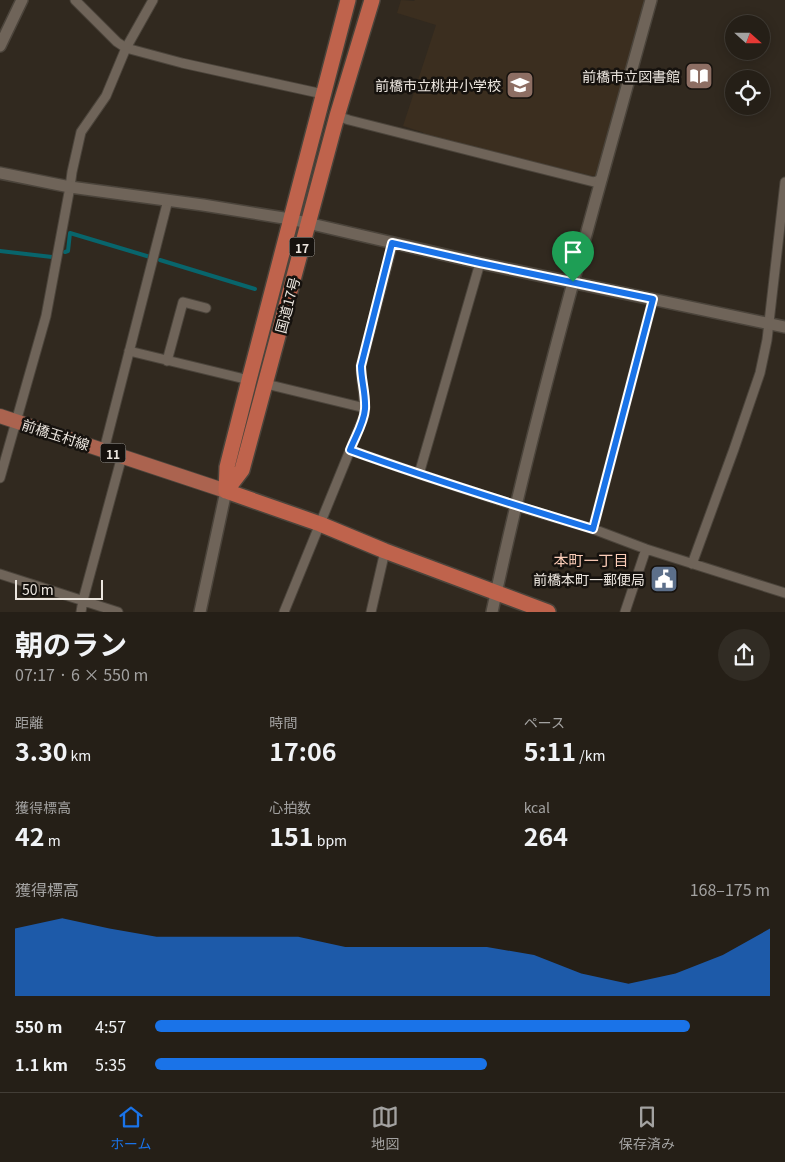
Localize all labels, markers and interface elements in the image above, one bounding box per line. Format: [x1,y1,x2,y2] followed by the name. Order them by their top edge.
[725,15,770,60] north arrow
[725,15,770,115] map controls
[684,61,714,91] library icon: 前橋市立図書館
[582,66,680,86] place label: 前橋市立図書館
[505,70,535,100] school or university icon: 前橋市立桃井小学校
[725,70,770,115] button: locate
[375,75,501,95] place label: 前橋市立桃井小学校
[552,231,594,282] pin
[290,238,314,256] road number: 17
[559,238,587,266] icon: arrive
[270,275,304,335] street label: 国道17号
[20,414,92,454] street label: 前橋玉村線
[100,443,126,462] road number: 11
[553,549,629,570] district label: 本町一丁目
[649,564,679,594] public building icon: 前橋本町一郵便局
[533,569,645,589] place label: 前橋本町一郵便局
[15,577,102,600] scale bar
[22,579,54,599] text: 50 m
[15,623,127,663] text: 朝のラン
[718,629,770,681] button: share
[15,662,148,686] text: 07:17 · 6 × 550 m
[15,712,43,732] text: 距離
[269,712,297,732] text: 時間
[524,712,565,732] text: ペース
[15,732,67,768] text: 3.30
[269,732,336,768] text: 17:06
[524,732,576,768] text: 5:11
[67,745,91,765] text: km
[576,745,605,765] text: /km
[15,797,71,817] text: 獲得標高
[269,797,311,817] text: 心拍数
[524,797,550,817] text: kcal
[15,817,45,853] text: 42
[269,817,314,853] text: 151
[524,817,568,853] text: 264
[45,830,61,850] text: m
[314,830,347,850] text: bpm
[15,877,79,901] text: 獲得標高
[690,877,770,901] text: 168–175 m
[15,1014,62,1038] text: 550 m
[95,1014,126,1038] text: 4:57
[15,1052,68,1076] text: 1.1 km
[95,1052,126,1076] text: 5:35
[110,1103,151,1153] tab: ホーム
[371,1103,399,1153] tab: 地図
[619,1103,675,1153] tab: 保存済み

